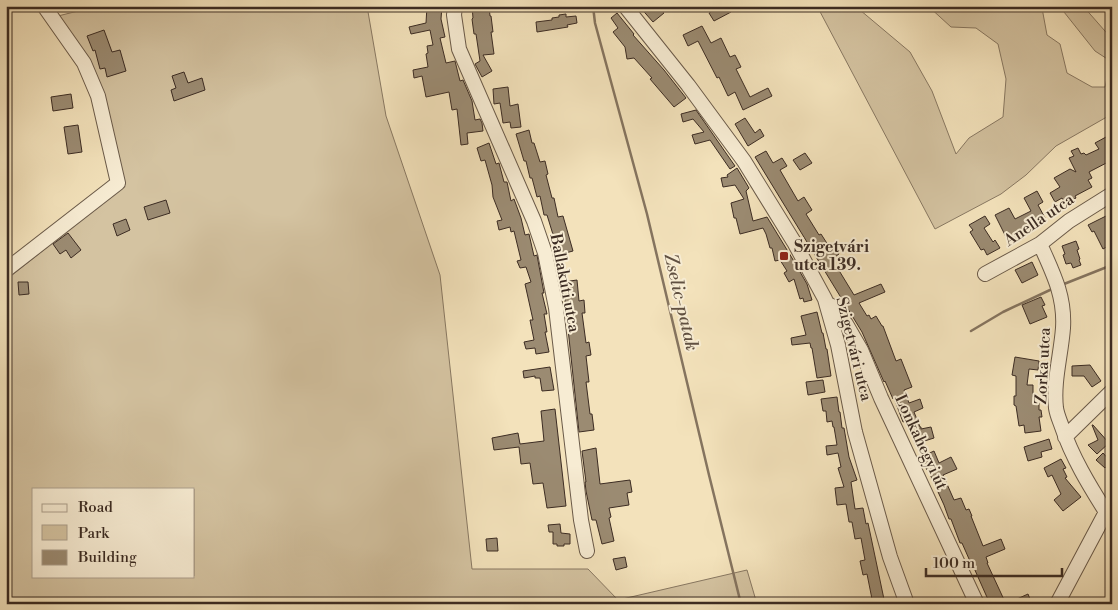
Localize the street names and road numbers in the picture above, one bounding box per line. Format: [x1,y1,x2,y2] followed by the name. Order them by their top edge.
[999,189,1079,251] street label: Anella utca
[545,231,585,335] street label: Ballakúti utca
[831,295,877,404] street label: Szigetvári utca
[1031,326,1055,405] street label: Zorka utca
[890,391,952,493] street label: Lonkahegyi út

